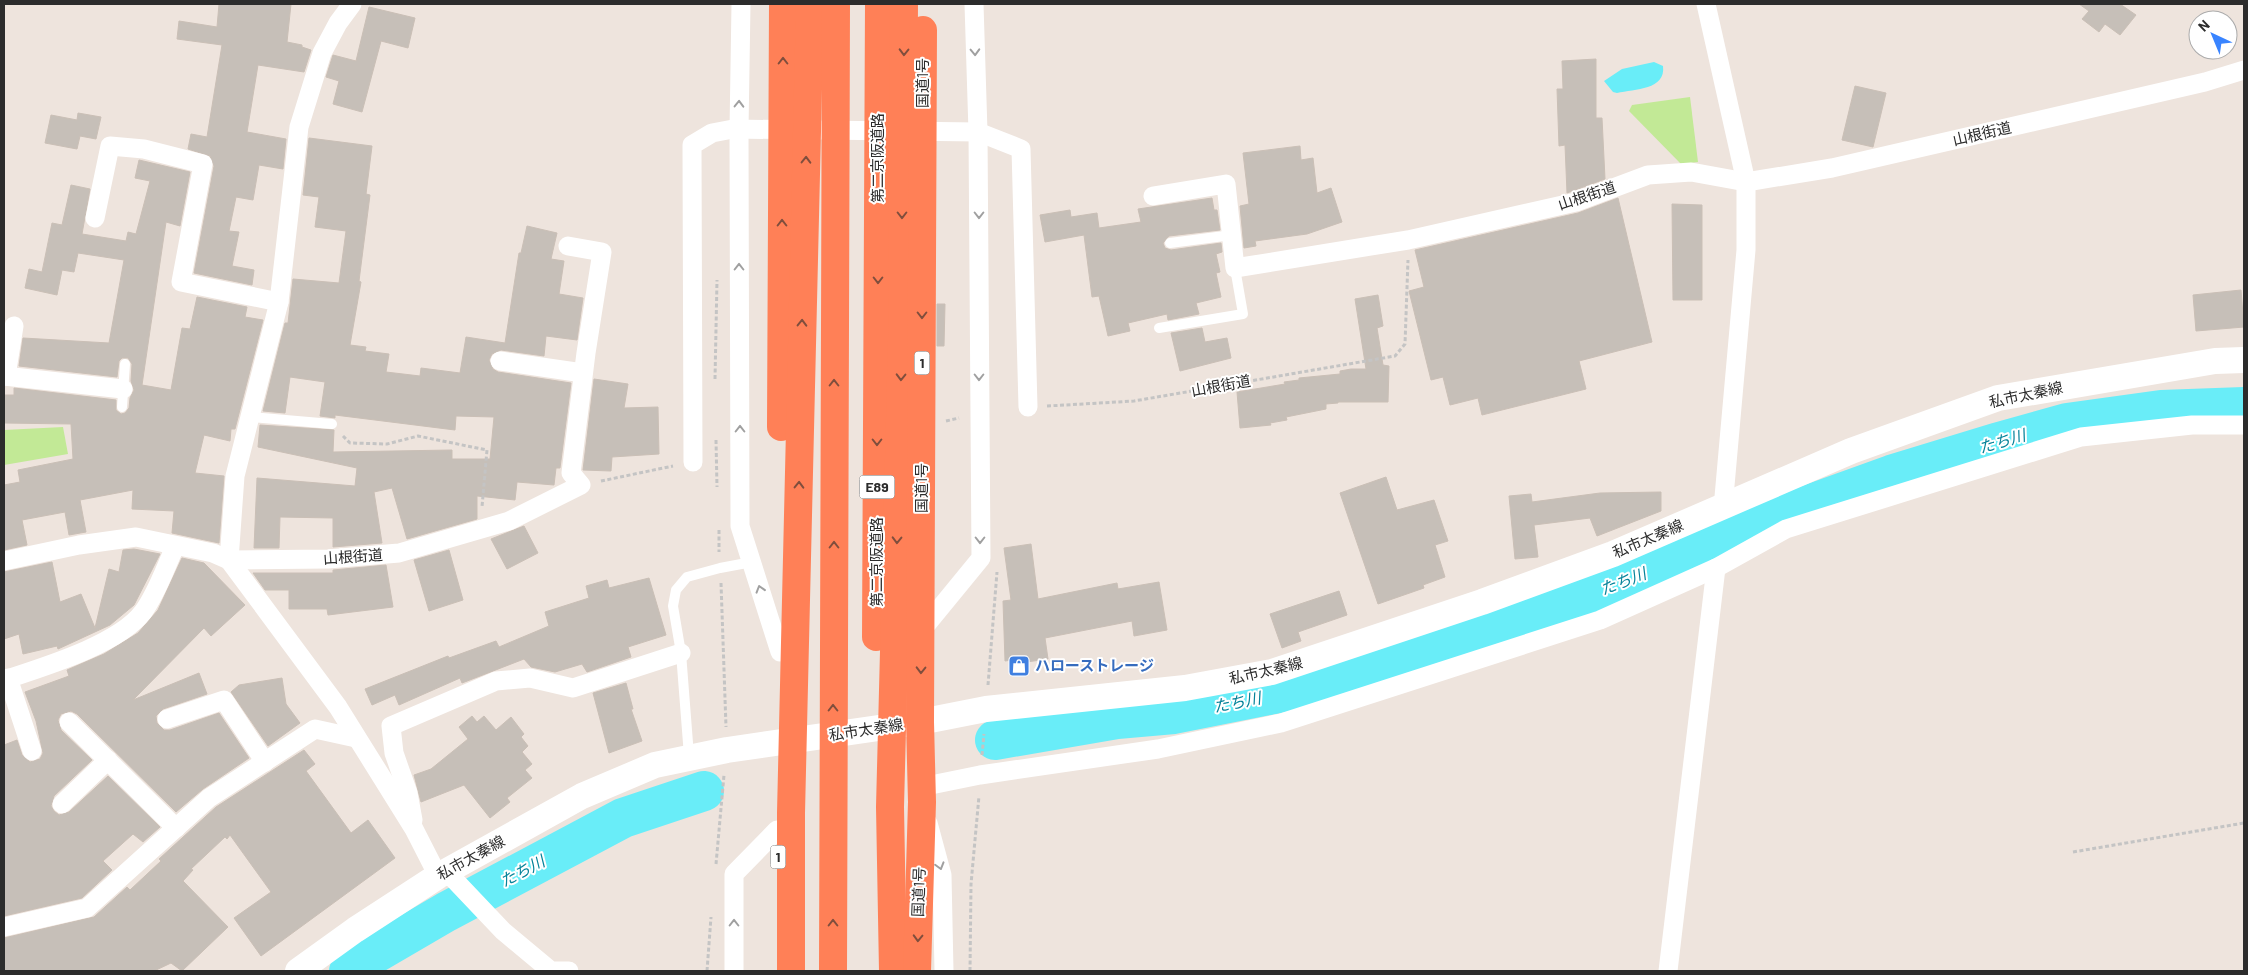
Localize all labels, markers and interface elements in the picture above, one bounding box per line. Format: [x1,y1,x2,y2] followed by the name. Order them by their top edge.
[2188,10,2238,60] north arrow
[2194,16,2213,35] text: N
[899,49,909,57] one-way arrow
[970,49,981,57] one-way arrow
[778,57,788,64] one-way arrow
[913,58,931,108] street label: 国道1号
[734,100,744,108] one-way arrow
[868,113,886,203] street label: 第二京阪道路
[1951,118,2013,149] street label: 山根街道
[801,156,811,164] one-way arrow
[1555,177,1618,213] street label: 山根街道
[897,212,907,219] one-way arrow
[974,212,984,219] one-way arrow
[777,219,787,227] one-way arrow
[734,262,744,270] one-way arrow
[873,276,883,284] one-way arrow
[917,312,927,319] one-way arrow
[797,318,807,326] one-way arrow
[914,352,930,374] road number: 1
[1190,371,1252,399] street label: 山根街道
[896,374,907,382] one-way arrow
[974,374,985,382] one-way arrow
[1987,377,2064,411] street label: 私市太秦線
[829,378,839,386] one-way arrow
[1976,424,2029,456] water label: たち川
[735,425,745,432] one-way arrow
[872,439,882,447] one-way arrow
[912,463,930,513] street label: 国道1号
[860,476,894,498] road number: E89
[793,481,804,489] one-way arrow
[1610,515,1686,561] street label: 私市太秦線
[867,517,885,607] street label: 第二京阪道路
[892,536,902,544] one-way arrow
[975,536,985,544] one-way arrow
[829,541,839,548] one-way arrow
[322,545,383,567] street label: 山根街道
[1597,562,1650,598] water label: たち川
[756,585,766,593] one-way arrow
[1227,653,1304,687] street label: 私市太秦線
[1007,654,1031,678] shop icon: ハローストレージ
[1035,656,1154,674] place label: ハローストレージ
[916,666,926,674] one-way arrow
[1212,687,1264,715] water label: たち川
[828,703,838,711] one-way arrow
[827,714,904,744] street label: 私市太秦線
[433,831,508,883] street label: 私市太秦線
[770,846,786,869] road number: 1
[496,850,549,890] water label: たち川
[934,861,944,869] one-way arrow
[908,867,928,917] street label: 国道1号
[729,918,739,926] one-way arrow
[828,918,838,926] one-way arrow
[913,935,923,943] one-way arrow

